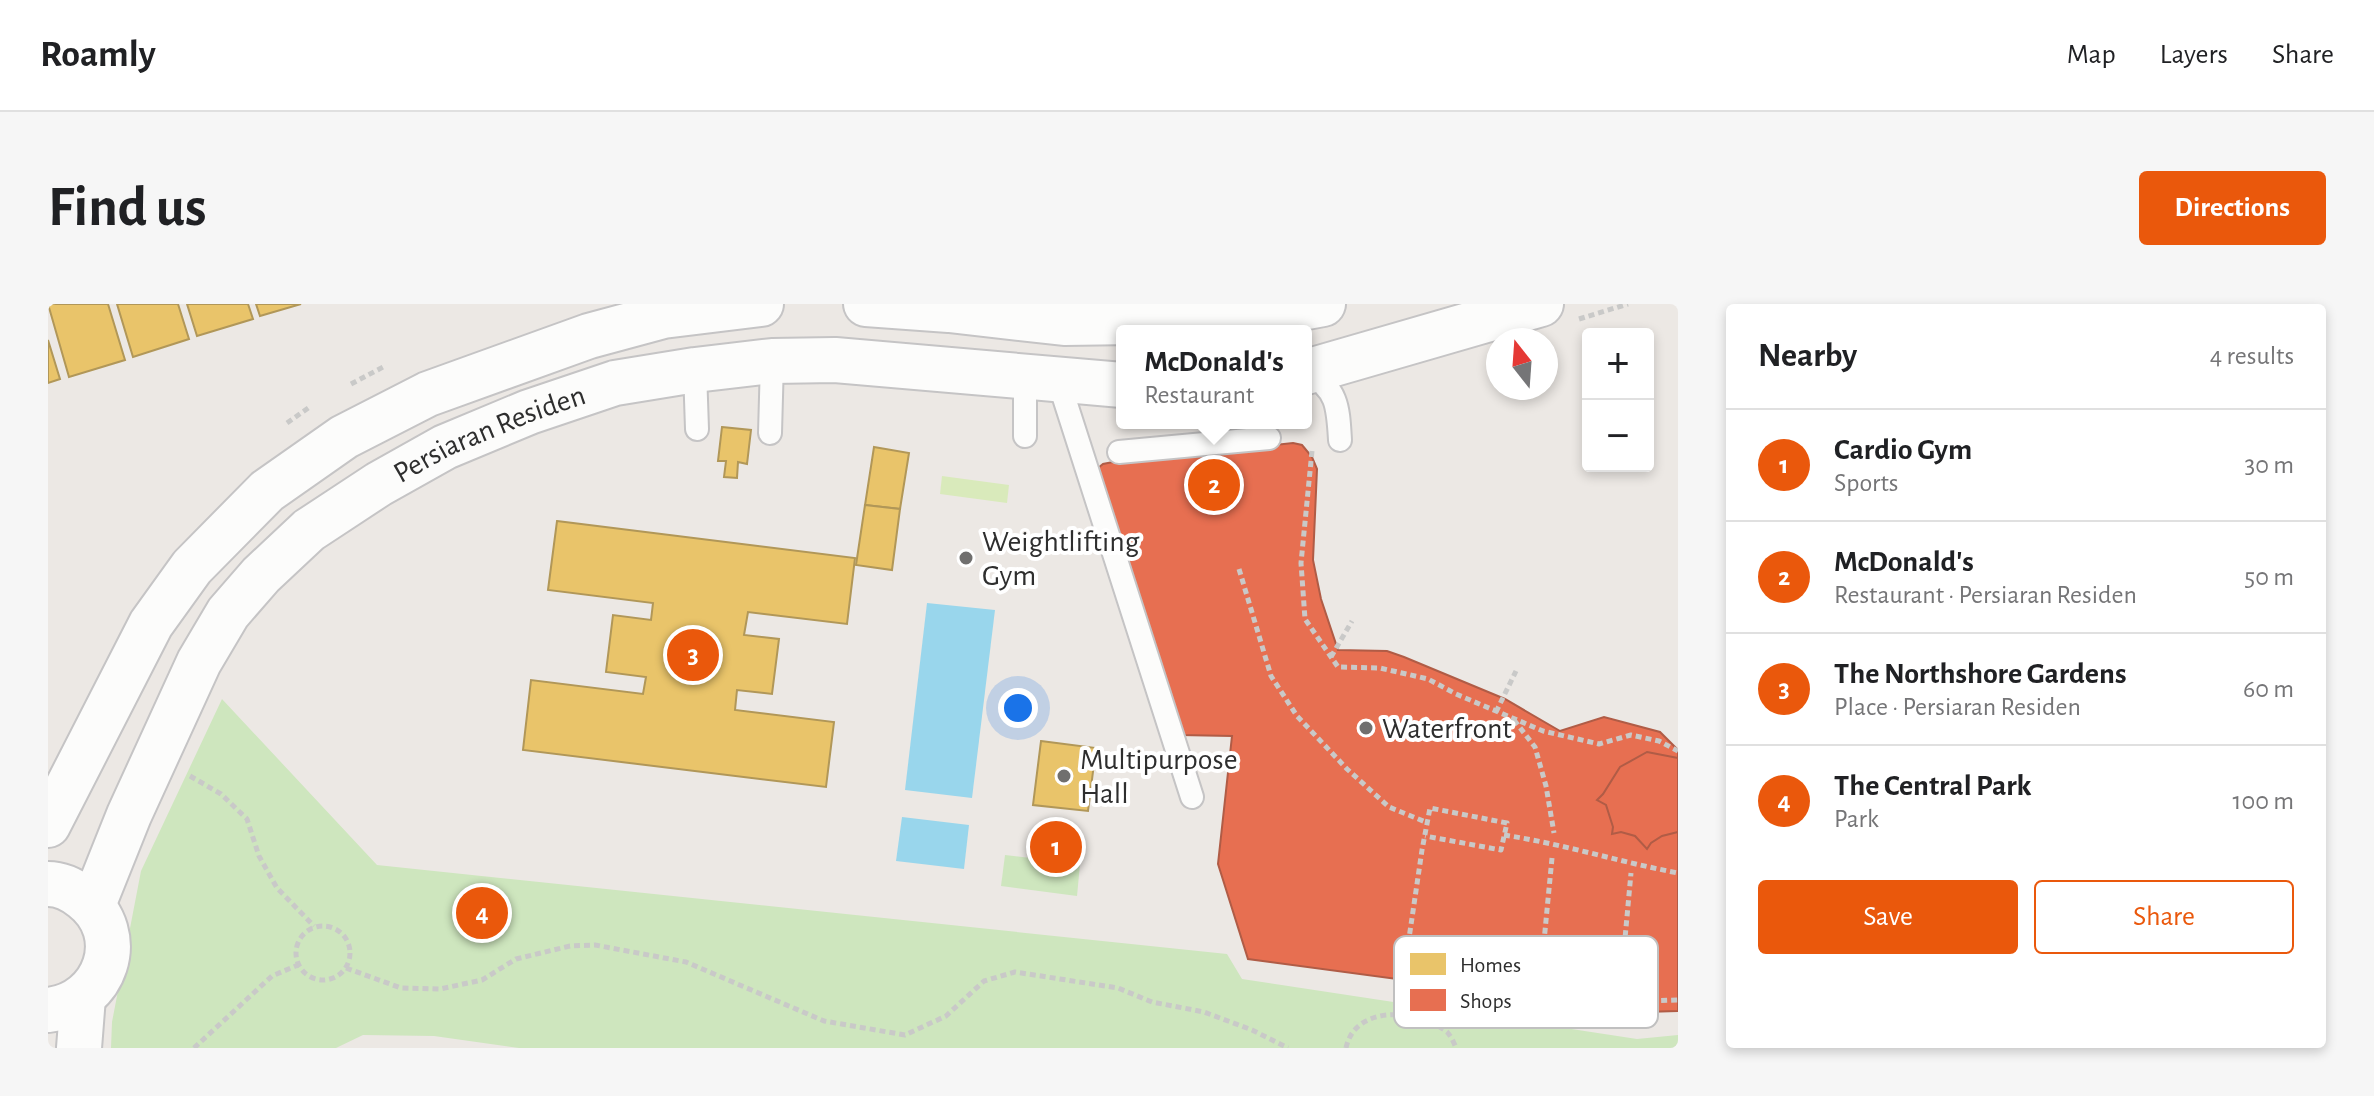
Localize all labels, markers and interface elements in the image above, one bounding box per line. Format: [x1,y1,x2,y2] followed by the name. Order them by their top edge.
[40,36,156,74] text: Roamly
[2067,41,2116,69] text: Map
[2160,41,2228,69] text: Layers
[2272,41,2334,69] text: Share
[2139,171,2326,245] button: Directions
[48,180,206,236] text: Find us
[1116,325,1312,429] popup
[1486,328,1558,400] north arrow
[1582,328,1654,472] map controls
[1582,328,1654,400] button: +
[1758,339,1857,373] text: Nearby
[2210,343,2294,369] text: 4 results
[1144,347,1284,377] text: McDonald's
[389,380,589,489] street label: Persiaran Residen
[1144,382,1254,408] text: Restaurant
[1582,400,1654,472] button: −
[1834,435,1972,465] text: Cardio Gym
[1779,452,1789,478] text: 1
[2244,452,2294,478] text: 30 m
[1188,455,1240,515] pin: 2
[1834,470,1898,496] text: Sports
[982,527,1140,591] place label: Weightlifting Gym
[1834,547,1974,577] text: McDonald's
[957,549,975,567] marker: Weightlifting Gym
[1778,564,1790,590] text: 2
[2244,564,2294,590] text: 50 m
[1834,582,2137,608] text: Restaurant · Persiaran Residen
[667,625,719,685] pin: 3
[1834,659,2126,689] text: The Northshore Gardens
[1778,676,1790,702] text: 3
[2243,676,2294,702] text: 60 m
[998,688,1038,728] your location
[1834,694,2081,720] text: Place · Persiaran Residen
[1382,714,1512,744] place label: Waterfront
[1357,719,1375,737] marker: Waterfront
[1080,745,1238,809] place label: Multipurpose Hall
[1055,767,1073,785] marker: Multipurpose Hall
[1834,771,2031,801] text: The Central Park
[1777,788,1791,814] text: 4
[2233,788,2294,814] text: 100 m
[1834,806,1879,832] text: Park
[1030,817,1082,877] pin: 1
[1758,880,2018,954] button: Save
[2034,880,2294,954] button: Share
[456,883,508,943] pin: 4
[1394,936,1658,1028] legend
[1460,954,1521,976] text: Homes
[1460,990,1512,1012] text: Shops

